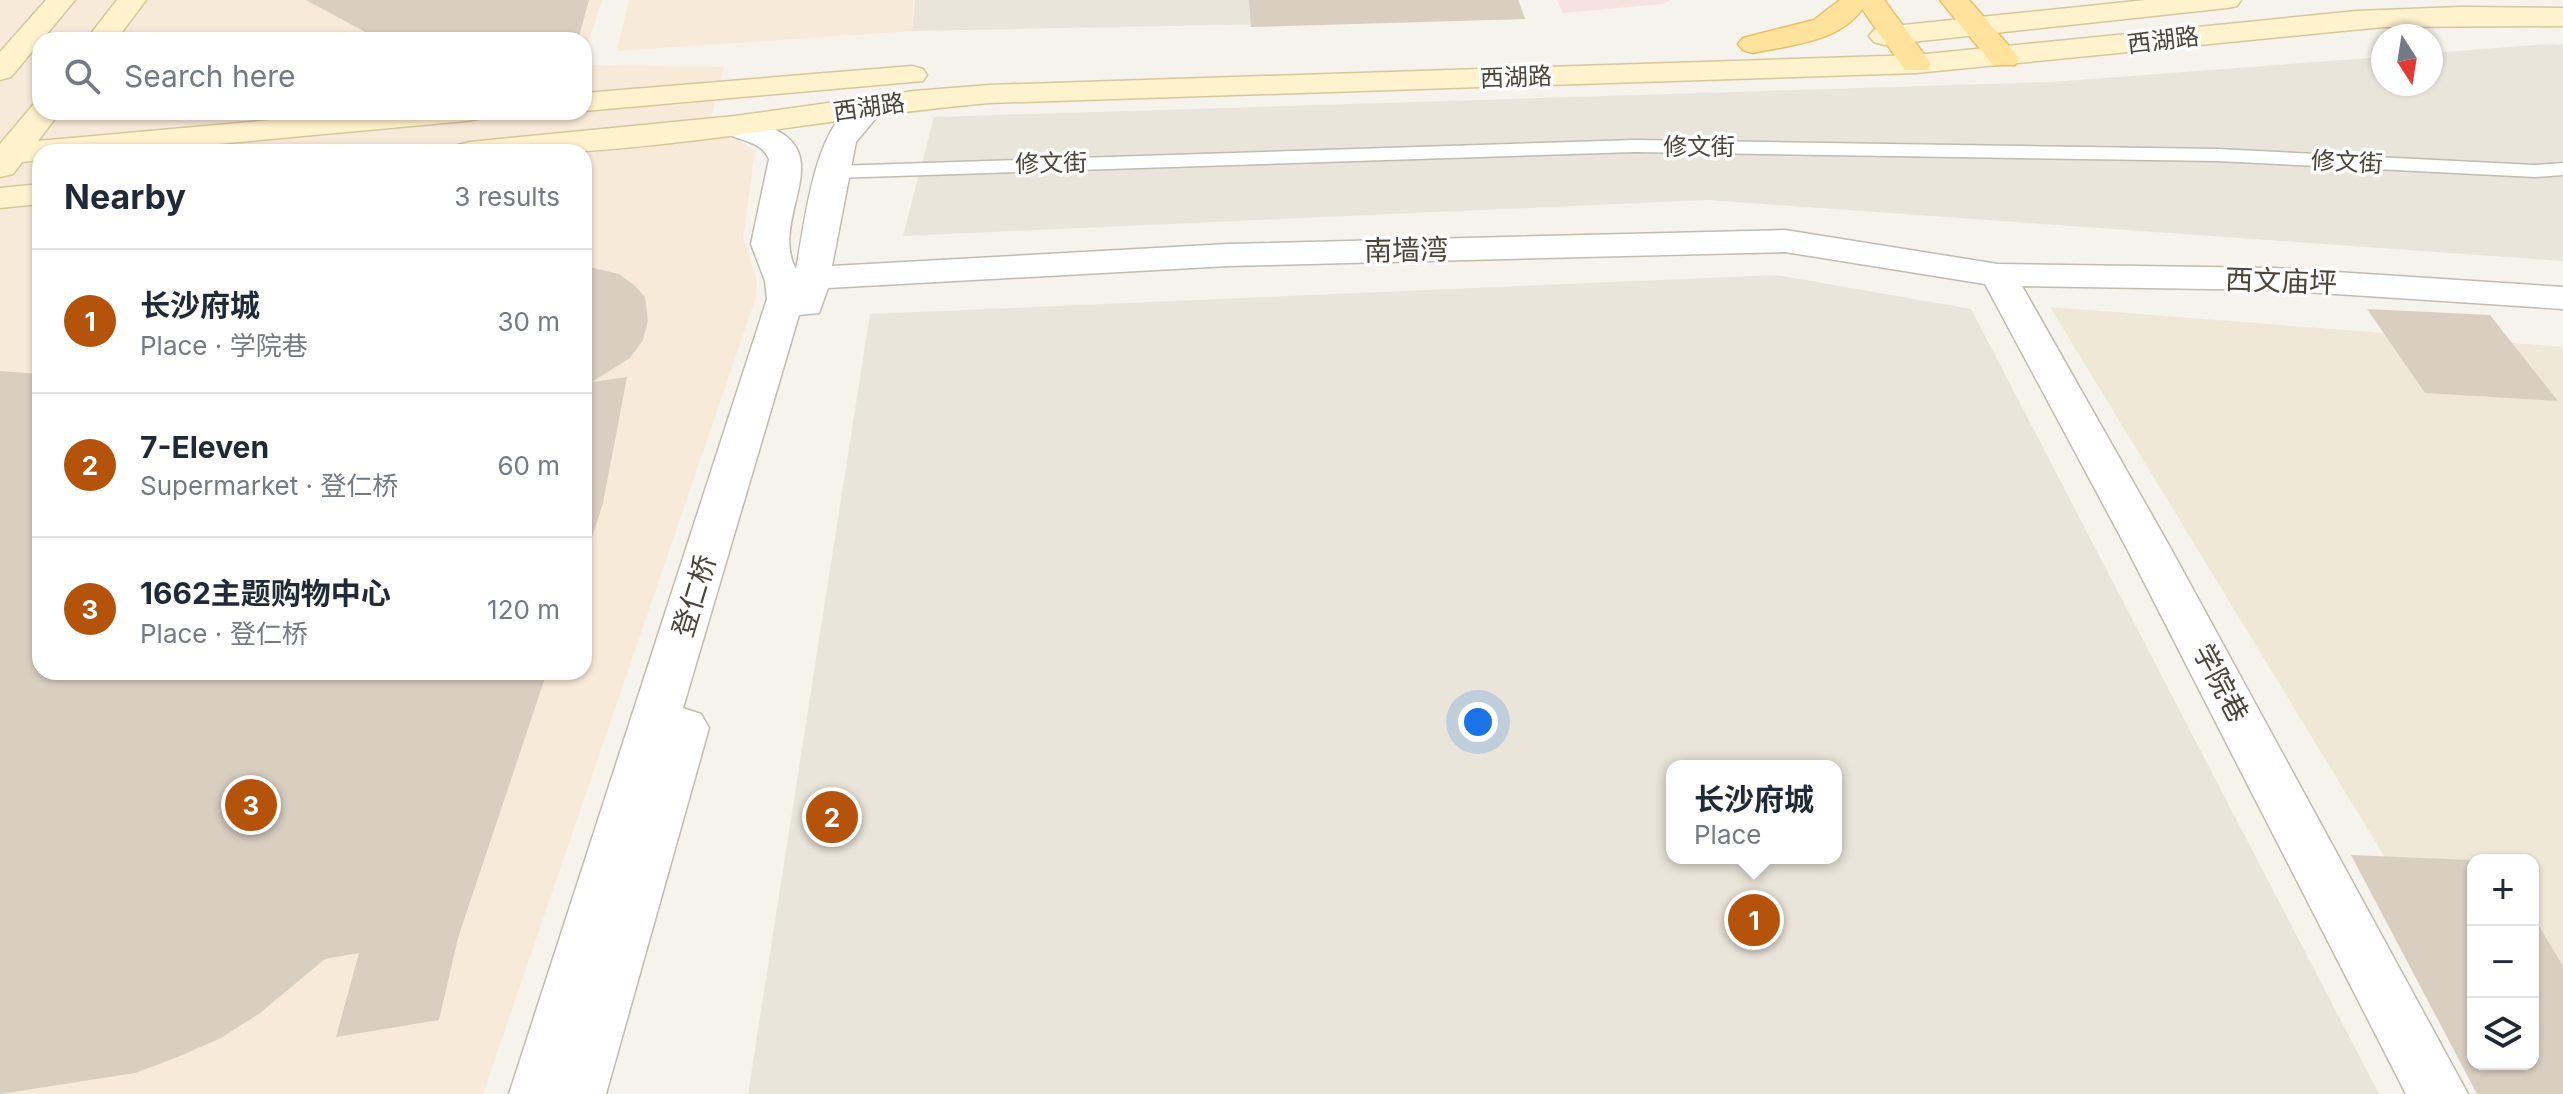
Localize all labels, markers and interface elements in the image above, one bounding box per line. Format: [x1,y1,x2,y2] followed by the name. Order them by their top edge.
[2126,21,2200,59] street label: 西湖路
[2371,24,2443,96] north arrow
[32,32,592,120] search box
[60,54,104,98] icon: search
[124,58,296,94] text: Search here
[1480,61,1552,93] street label: 西湖路
[831,88,907,126] street label: 西湖路
[1663,132,1735,161] street label: 修文街
[2310,146,2384,178] street label: 修文街
[1015,148,1087,178] street label: 修文街
[64,176,186,217] text: Nearby
[454,181,560,212] text: 3 results
[1364,232,1448,268] street label: 南墙湾
[2224,262,2338,300] street label: 西文庙坪
[140,287,260,323] text: 长沙府城
[84,306,96,337] text: 1
[497,306,560,337] text: 30 m
[140,330,308,361] text: Place · 学院巷
[140,429,269,465] text: 7-Eleven
[82,450,98,481] text: 2
[497,450,560,481] text: 60 m
[140,470,398,501] text: Supermarket · 登仁桥
[665,551,723,641] street label: 登仁桥
[140,575,391,611] text: 1662主题购物中心
[82,594,98,625] text: 3
[487,594,560,625] text: 120 m
[140,618,308,649] text: Place · 登仁桥
[2186,638,2256,728] street label: 学院巷
[1458,702,1498,742] your location
[1666,760,1842,864] popup
[225,775,277,835] pin: 3
[1694,781,1814,817] text: 长沙府城
[806,787,858,847] pin: 2
[1694,819,1762,850] text: Place
[2467,854,2539,1070] map controls
[2467,854,2539,926] button: +
[1728,890,1780,950] pin: 1
[2467,926,2539,998] button: −
[2467,998,2539,1070] button: layers

